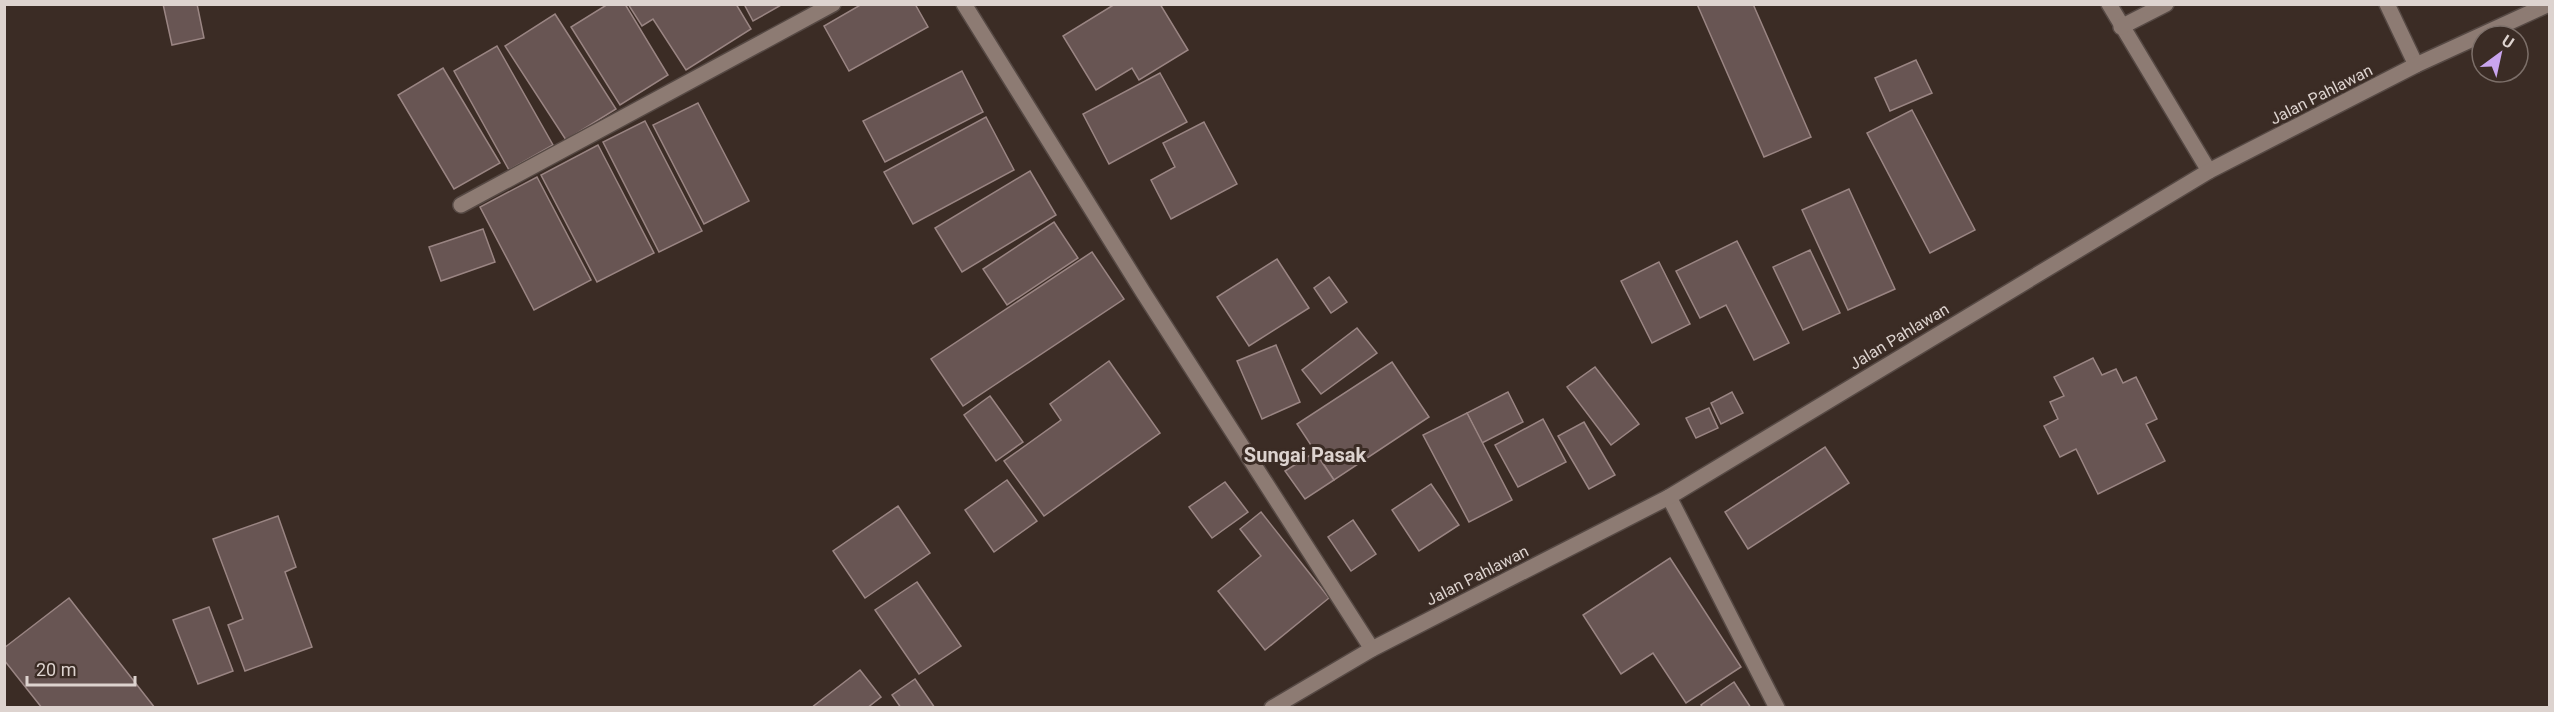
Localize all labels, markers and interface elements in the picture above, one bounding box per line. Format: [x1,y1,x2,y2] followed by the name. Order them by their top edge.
[2470,24,2530,84] north arrow
[2498,31,2517,53] text: U
[2267,60,2376,128] street label: Jalan Pahlawan
[1846,299,1952,374] street label: Jalan Pahlawan
[1244,443,1366,467] district label: Sungai Pasak
[1423,541,1532,609] street label: Jalan Pahlawan
[27,649,135,687] scale bar
[36,659,76,680] text: 20 m

